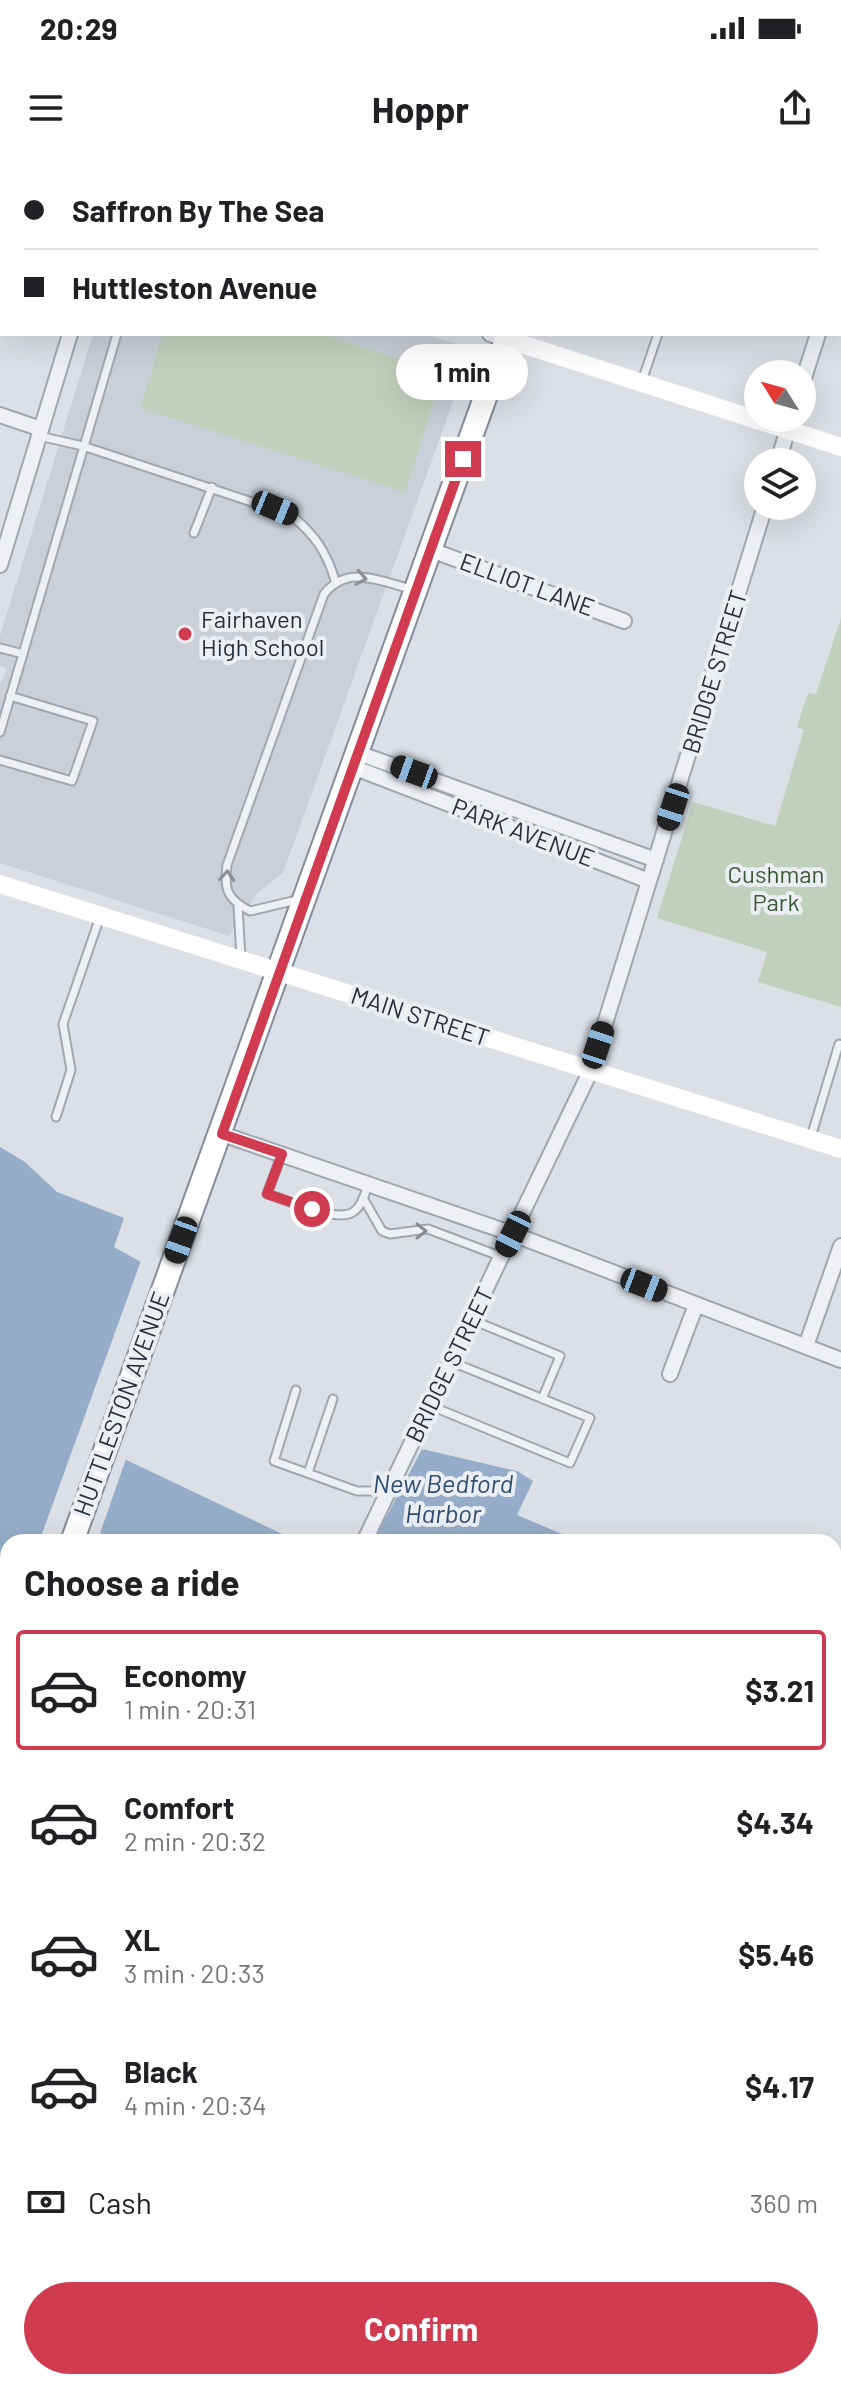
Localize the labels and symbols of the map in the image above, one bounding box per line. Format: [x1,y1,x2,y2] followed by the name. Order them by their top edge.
[397,343,529,399] callout: 1 min
[744,360,816,432] north arrow
[445,441,481,477] route end
[248,488,302,528] car
[456,546,599,621] street label: ELLIOT LANE
[355,569,368,586] one-way arrow
[675,586,752,757] street label: BRIDGE STREET
[201,604,324,661] place label: Fairhaven High School
[176,625,194,643] marker: Fairhaven High School
[387,753,441,791] car
[654,780,692,834] car
[448,791,599,872] street label: PARK AVENUE
[728,859,824,916] park label: Cushman Park
[218,870,235,883] one-way arrow
[348,980,493,1052] street label: MAIN STREET
[579,1018,617,1072] car
[294,1191,330,1227] route start
[492,1207,534,1261] car
[162,1213,200,1267] car
[415,1222,427,1240] one-way arrow
[617,1265,671,1305] car
[399,1282,499,1447] street label: BRIDGE STREET
[66,1287,175,1520] street label: HUTTLESTON AVENUE
[373,1467,514,1528] water label: New Bedford Harbor

